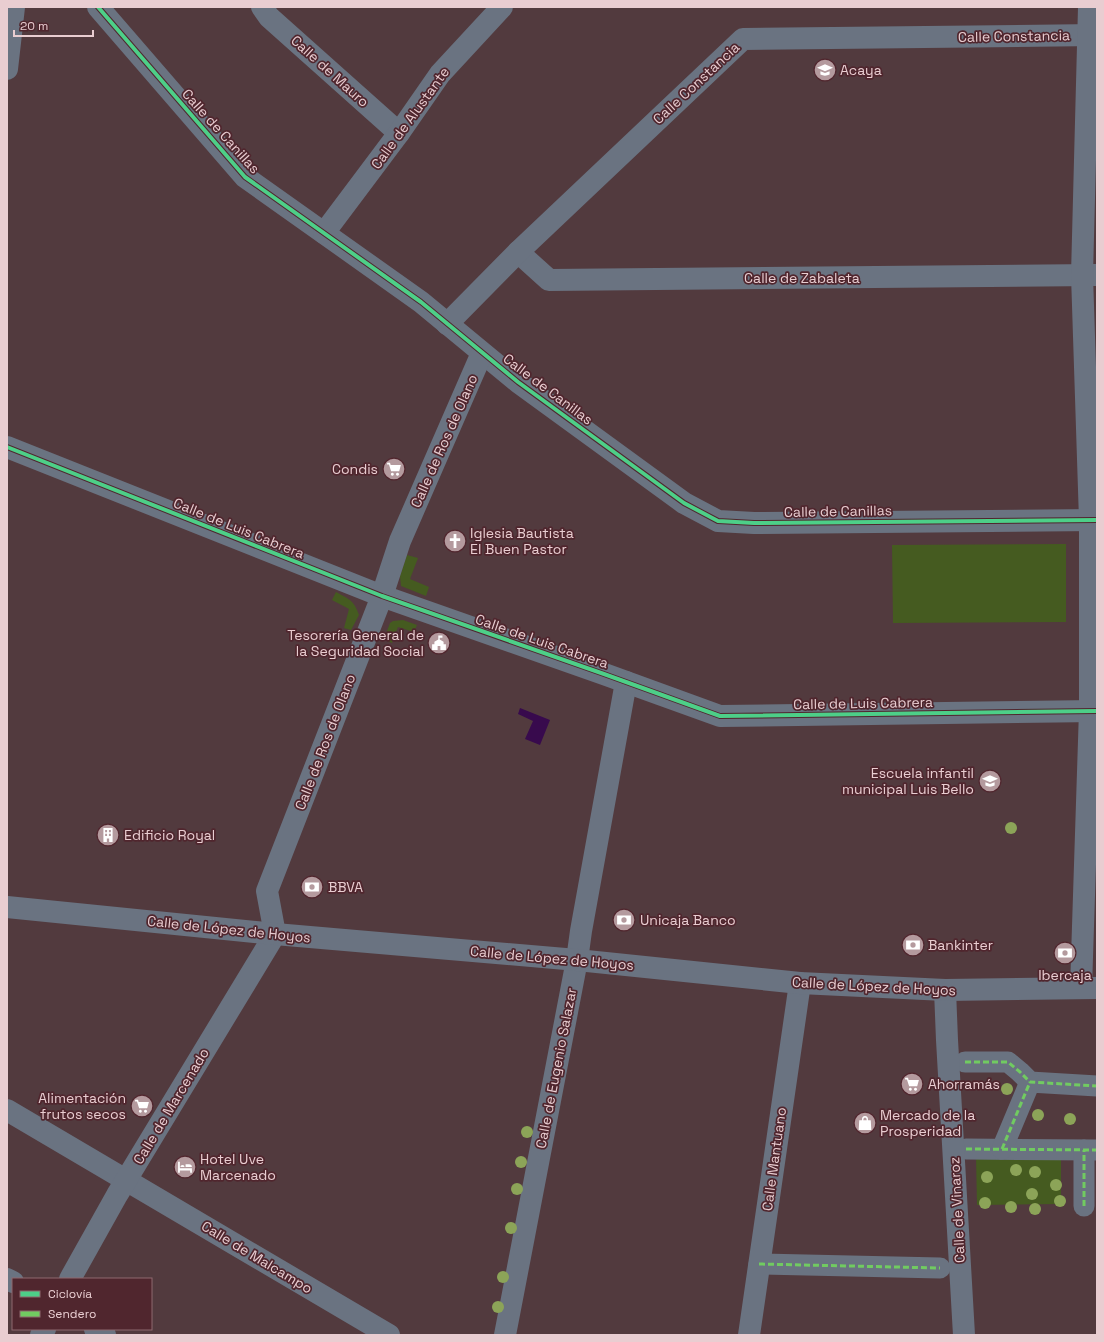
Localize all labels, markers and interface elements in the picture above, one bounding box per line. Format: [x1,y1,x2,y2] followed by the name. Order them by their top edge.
[14,12,93,38] scale bar
[20,18,48,34] text: 20 m
[958,26,1070,46] street label: Calle Constancia
[287,31,373,111] street label: Calle de Mauro
[649,38,743,128] street label: Calle Constancia
[812,57,838,83] school or university icon: Acaya
[840,61,882,79] place label: Acaya
[367,63,453,173] street label: Calle de Alustante
[178,85,264,177] street label: Calle de Canillas
[744,269,860,287] street label: Calle de Zabaleta
[499,349,597,429] street label: Calle de Canillas
[406,371,482,511] street label: Calle de Ros de Olano
[381,456,407,482] supermarket icon: Condis
[332,460,378,478] place label: Condis
[171,493,307,563] street label: Calle de Luis Cabrera
[784,501,892,521] street label: Calle de Canillas
[470,524,574,558] place label: Iglesia Bautista El Buen Pastor
[442,528,468,554] church icon: Iglesia Bautista El Buen Pastor
[473,610,611,672] street label: Calle de Luis Cabrera
[287,626,424,660] place label: Tesorería General de la Seguridad Social
[426,630,452,656] public building icon: Tesorería General de la Seguridad Social
[291,671,359,813] street label: Calle de Ros de Olano
[793,693,933,713] street label: Calle de Luis Cabrera
[842,764,974,798] place label: Escuela infantil municipal Luis Bello
[977,768,1003,794] school or university icon: Escuela infantil municipal Luis Bello
[95,822,121,848] building icon: Edificio Royal
[124,826,215,844] place label: Edificio Royal
[299,874,325,900] bank icon: BBVA
[328,878,363,896] place label: BBVA
[611,907,637,933] bank icon: Unicaja Banco
[146,911,312,947] street label: Calle de López de Hoyos
[640,911,736,929] place label: Unicaja Banco
[900,932,926,958] bank icon: Bankinter
[928,936,993,954] place label: Bankinter
[1052,940,1078,966] bank icon: Ibercaja
[469,942,635,974] street label: Calle de López de Hoyos
[1038,966,1092,984] place label: Ibercaja
[792,973,956,999] street label: Calle de López de Hoyos
[532,986,580,1150] street label: Calle de Eugenio Salazar
[129,1045,213,1167] street label: Calle de Marcenado
[899,1071,925,1097] supermarket icon: Ahorramás
[928,1075,1000,1093] place label: Ahorramás
[38,1089,126,1123] place label: Alimentación frutos secos
[129,1093,155,1119] supermarket icon: Alimentación frutos secos
[758,1106,790,1212] street label: Calle Mantuano
[880,1106,975,1140] place label: Mercado de la Prosperidad
[852,1110,878,1136] shop icon: Mercado de la Prosperidad
[200,1150,276,1184] place label: Hotel Uve Marcenado
[172,1154,198,1180] hotel icon: Hotel Uve Marcenado
[945,1157,969,1263] street label: Calle de Vinaroz
[198,1217,316,1297] street label: Calle de Malcampo
[12,1278,152,1330] legend
[48,1286,92,1302] text: Ciclovía
[48,1306,96,1322] text: Sendero

